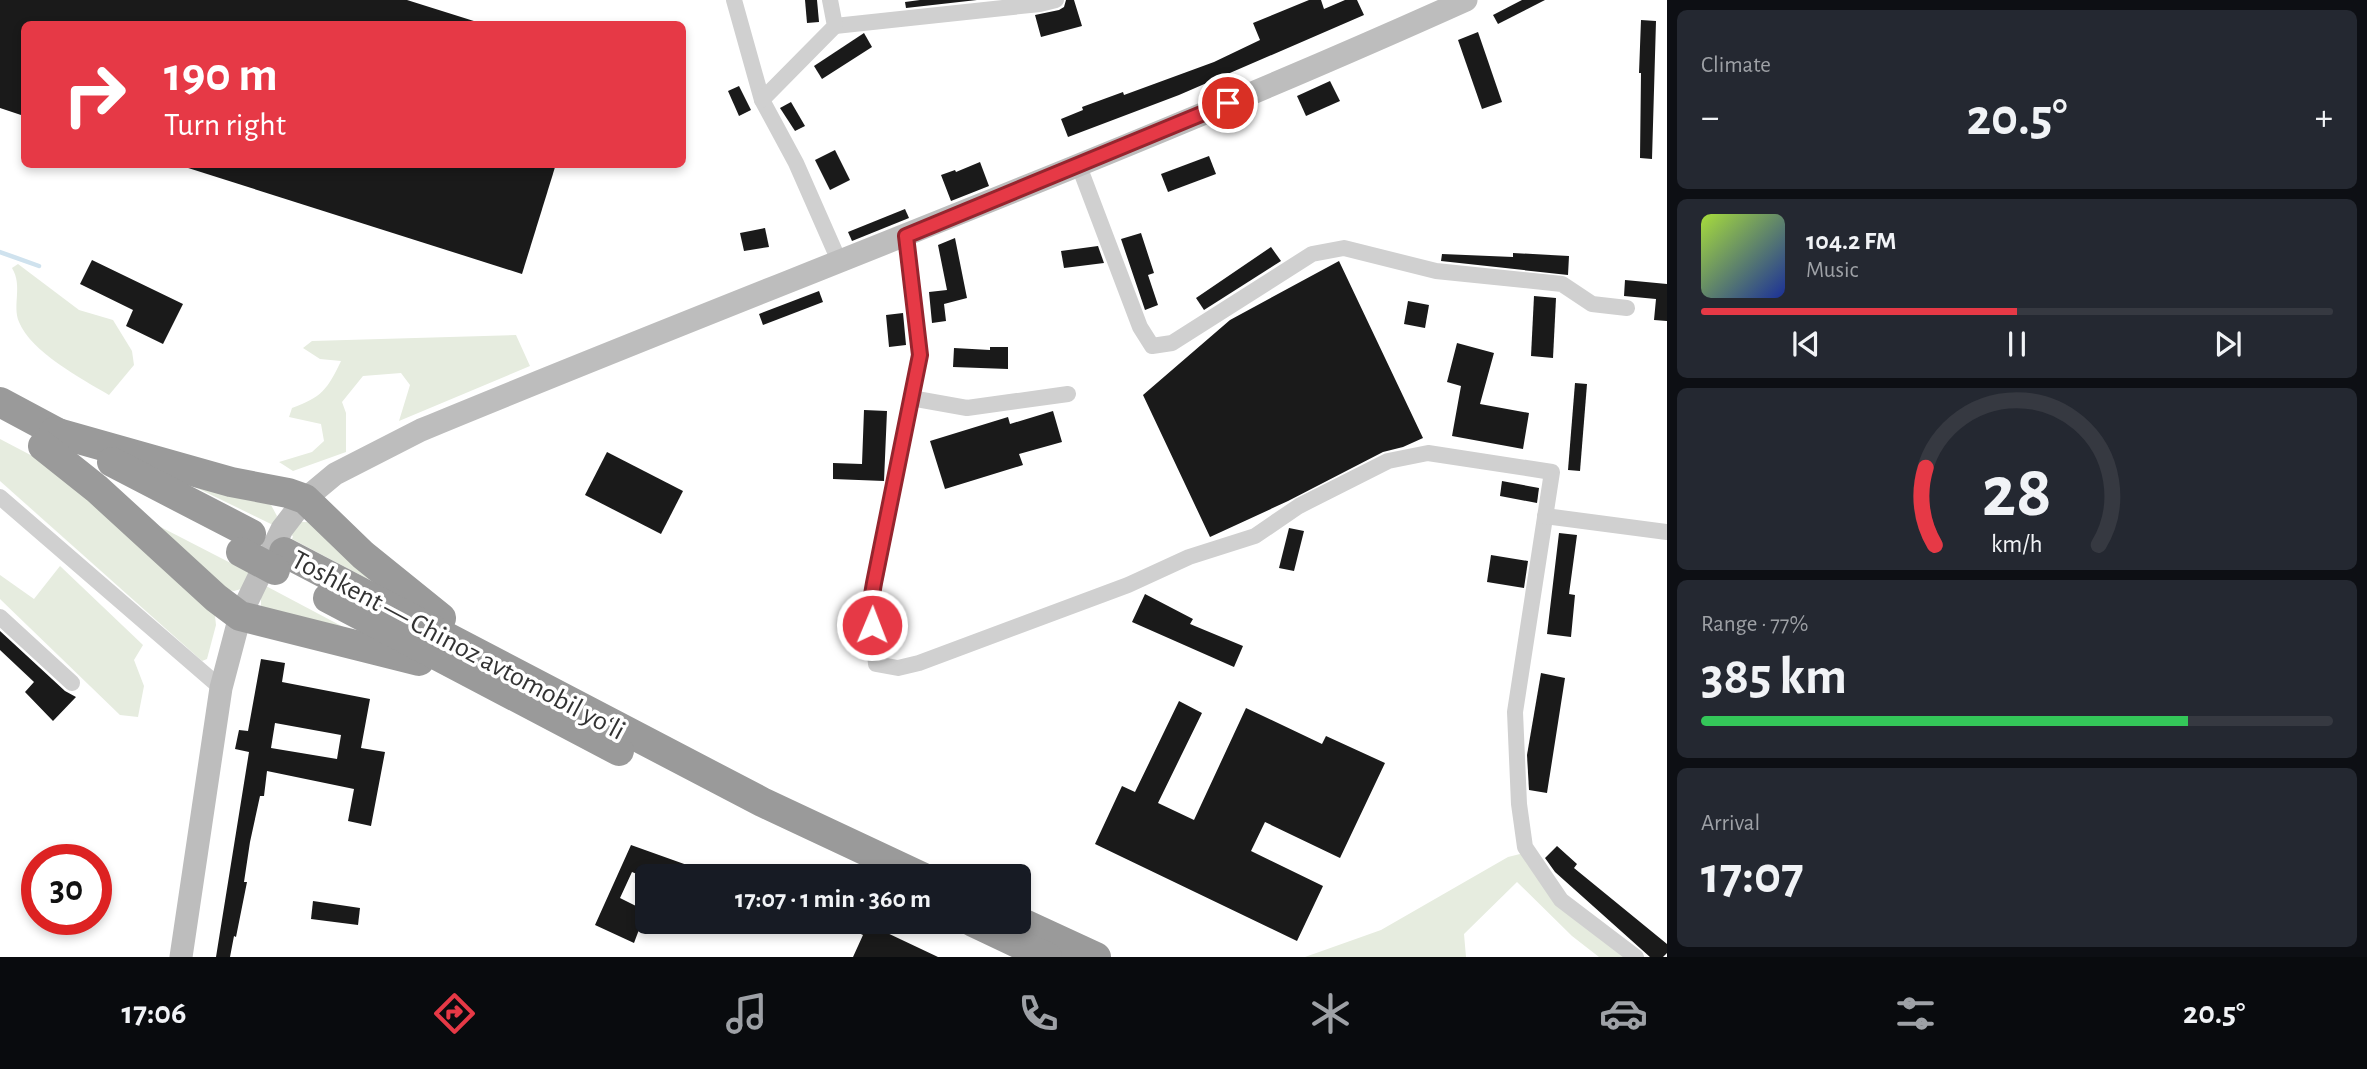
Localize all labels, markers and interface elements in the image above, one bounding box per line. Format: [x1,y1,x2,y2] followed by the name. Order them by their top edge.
[49,49,140,140] icon: right
[164,51,278,100] text: 190 m
[1701,54,1771,77] text: Climate
[1198,73,1258,133] pin
[1209,84,1247,122] icon: arrive
[1966,92,2068,144] text: 20.5°
[1701,99,1719,137] text: −
[2315,99,2333,137] text: +
[164,109,286,141] text: Turn right
[1806,228,1896,254] text: 104.2 FM
[1806,259,1858,282] text: Music
[1787,325,1825,363] icon: previous
[1998,325,2036,363] icon: pause
[2209,325,2247,363] icon: next
[1982,457,2052,530] text: 28
[1991,531,2043,556] text: km/h
[287,546,629,746] street label: Toshkent — Chinoz avtomobil yoʻli
[835,588,909,662] position arrow
[1701,613,1808,636] text: Range · 77%
[1701,651,1847,703] text: 385 km
[1701,812,1760,835] text: Arrival
[21,844,112,935] speed limit sign: 30
[1701,850,1804,902] text: 17:07
[735,886,931,912] text: 17:07 · 1 min · 360 m
[430,989,479,1038] icon: directions
[722,989,771,1038] icon: music
[1014,989,1063,1038] icon: phone
[1306,989,1355,1038] icon: climate
[1599,989,1648,1038] icon: car
[1891,989,1940,1038] icon: filters
[122,997,186,1029] text: 17:06
[2183,997,2245,1029] text: 20.5°

